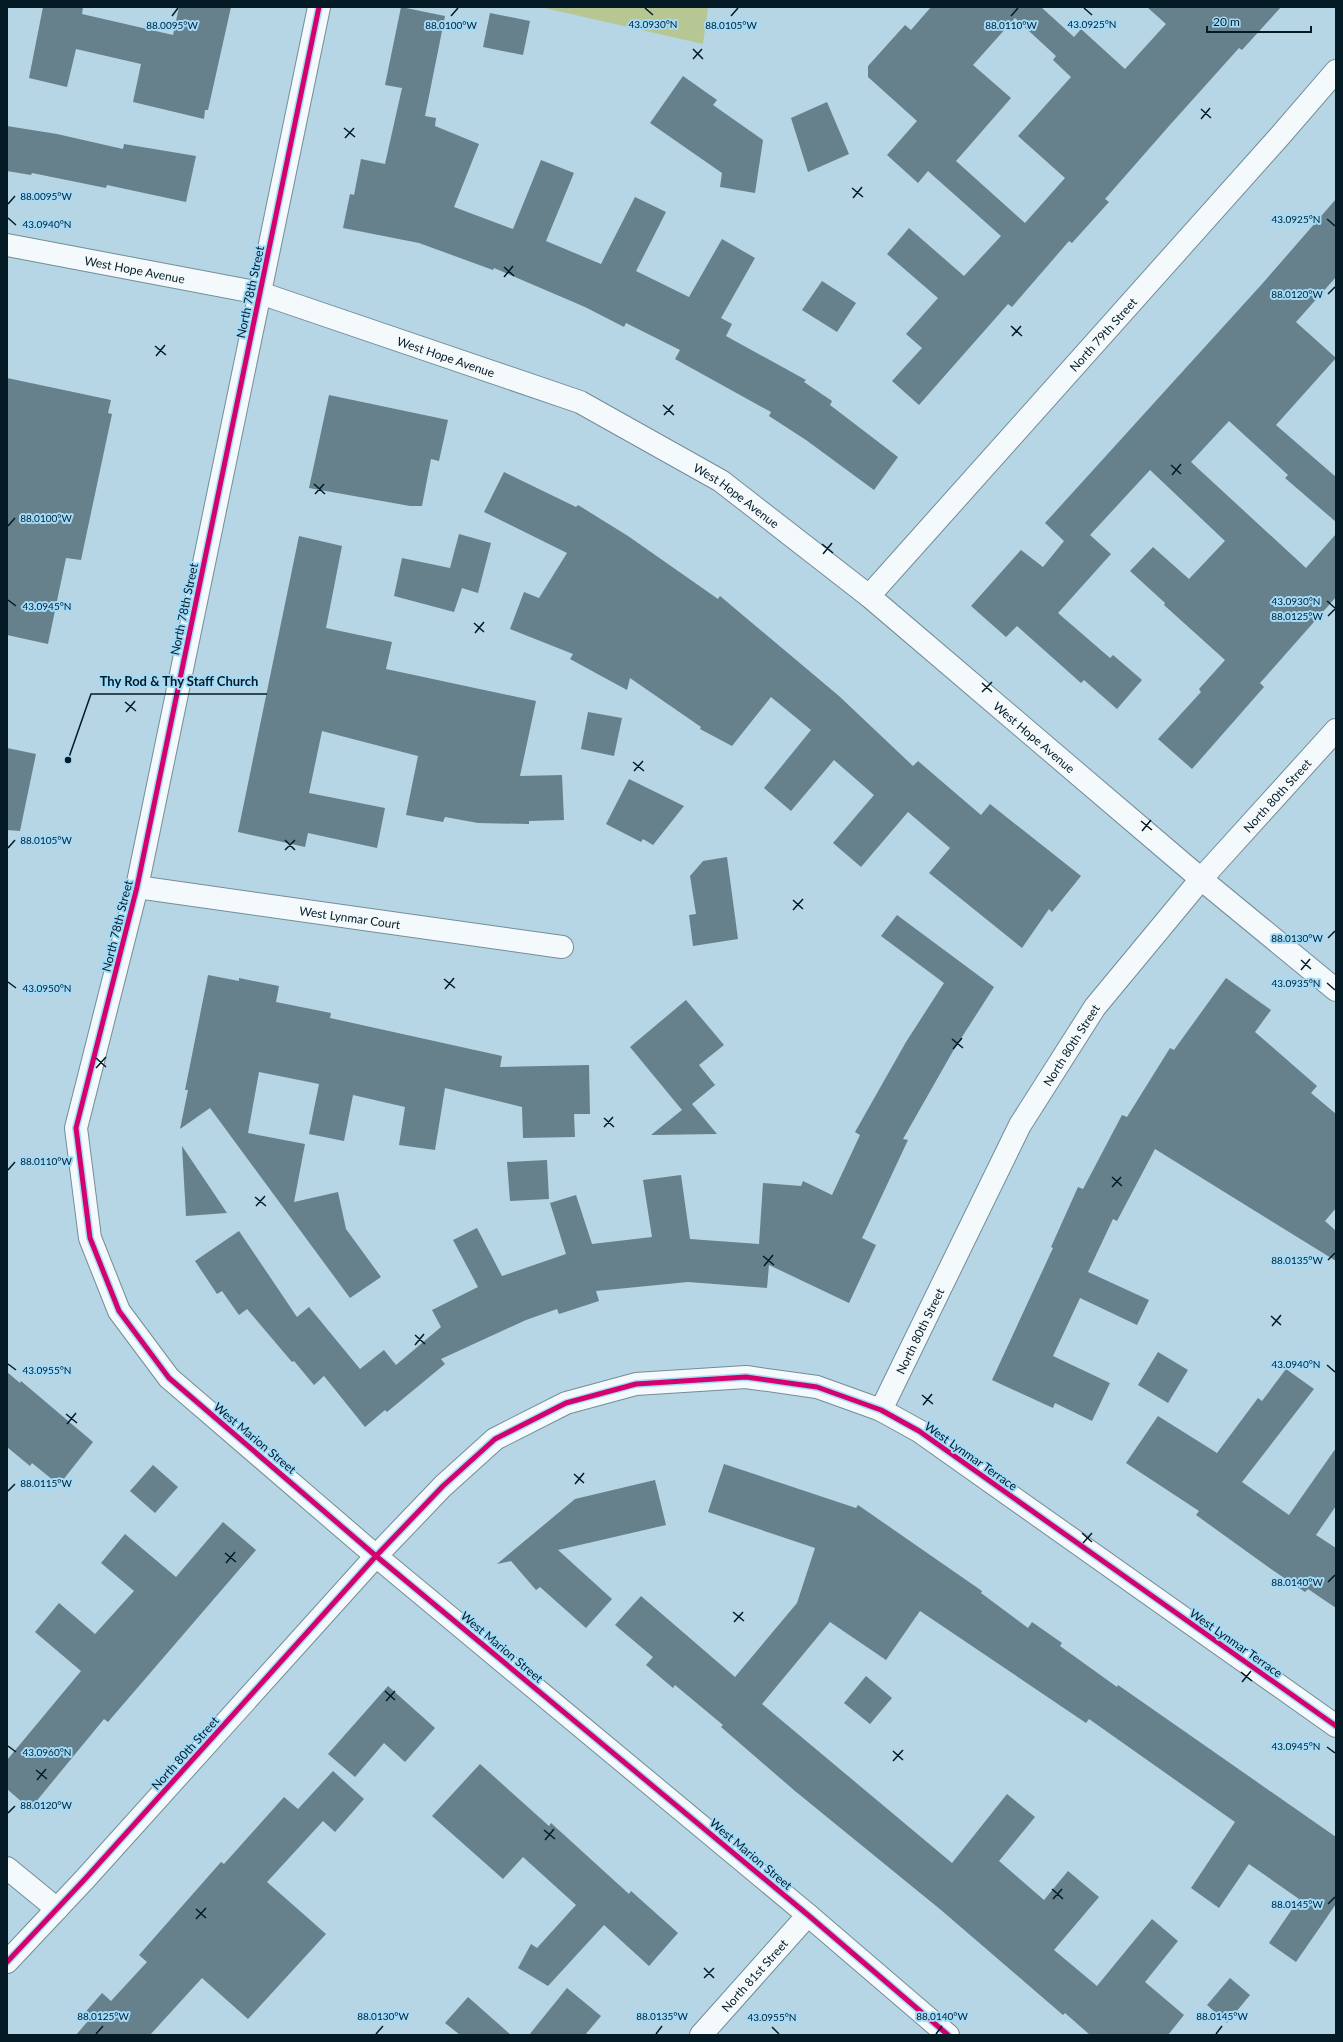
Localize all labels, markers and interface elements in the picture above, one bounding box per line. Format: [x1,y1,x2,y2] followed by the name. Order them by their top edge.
[1207,8,1311,34] scale bar
[1213,14,1240,29] text: 20 m
[629,18,677,30] text: 43.0930°N
[1068,18,1116,30] text: 43.0925°N
[146,19,198,31] text: 88.0095°W
[425,19,477,31] text: 88.0100°W
[705,19,757,31] text: 88.0105°W
[985,19,1037,31] text: 88.0110°W
[20,190,72,202] text: 88.0095°W
[1272,213,1320,225] text: 43.0925°N
[23,218,71,230] text: 43.0940°N
[233,244,267,339] street label: North 78th Street
[83,252,186,286] street label: West Hope Avenue
[1271,288,1323,300] text: 88.0120°W
[1066,294,1140,374] street label: North 79th Street
[395,333,497,380] street label: West Hope Avenue
[691,460,782,531] street label: West Hope Avenue
[20,512,72,524] text: 88.0100°W
[167,561,201,656] street label: North 78th Street
[1272,595,1320,607] text: 43.0930°N
[23,600,71,612] text: 43.0945°N
[1271,610,1323,622] text: 88.0125°W
[91,669,267,694] callout: Thy Rod & Thy Staff Church
[100,673,258,689] text: Thy Rod & Thy Staff Church
[991,698,1078,776] street label: West Hope Avenue
[1240,755,1314,835] street label: North 80th Street
[20,834,72,846] text: 88.0105°W
[98,878,136,973] street label: North 78th Street
[298,903,402,932] street label: West Lynmar Court
[1271,932,1323,944] text: 88.0130°W
[1272,977,1320,989] text: 43.0935°N
[23,982,71,994] text: 43.0950°N
[1039,1001,1103,1089] street label: North 80th Street
[20,1155,72,1167] text: 88.0110°W
[1271,1254,1323,1266] text: 88.0135°W
[892,1285,947,1376] street label: North 80th Street
[1272,1358,1320,1370] text: 43.0940°N
[23,1364,71,1376] text: 43.0955°N
[211,1399,300,1477] street label: West Marion Street
[922,1418,1020,1494] street label: West Lynmar Terrace
[20,1477,72,1489] text: 88.0115°W
[1271,1576,1323,1588] text: 88.0140°W
[1187,1605,1285,1681] street label: West Lynmar Terrace
[458,1608,547,1686] street label: West Marion Street
[148,1713,222,1793] street label: North 80th Street
[1272,1740,1320,1752] text: 43.0945°N
[23,1746,71,1758] text: 43.0960°N
[20,1799,72,1811] text: 88.0120°W
[707,1815,796,1893] street label: West Marion Street
[1271,1898,1323,1910] text: 88.0145°W
[718,1935,791,2015] street label: North 81st Street
[77,2010,129,2022] text: 88.0125°W
[357,2010,409,2022] text: 88.0130°W
[636,2010,688,2022] text: 88.0135°W
[916,2010,968,2022] text: 88.0140°W
[1196,2010,1248,2022] text: 88.0145°W
[748,2011,796,2023] text: 43.0955°N

